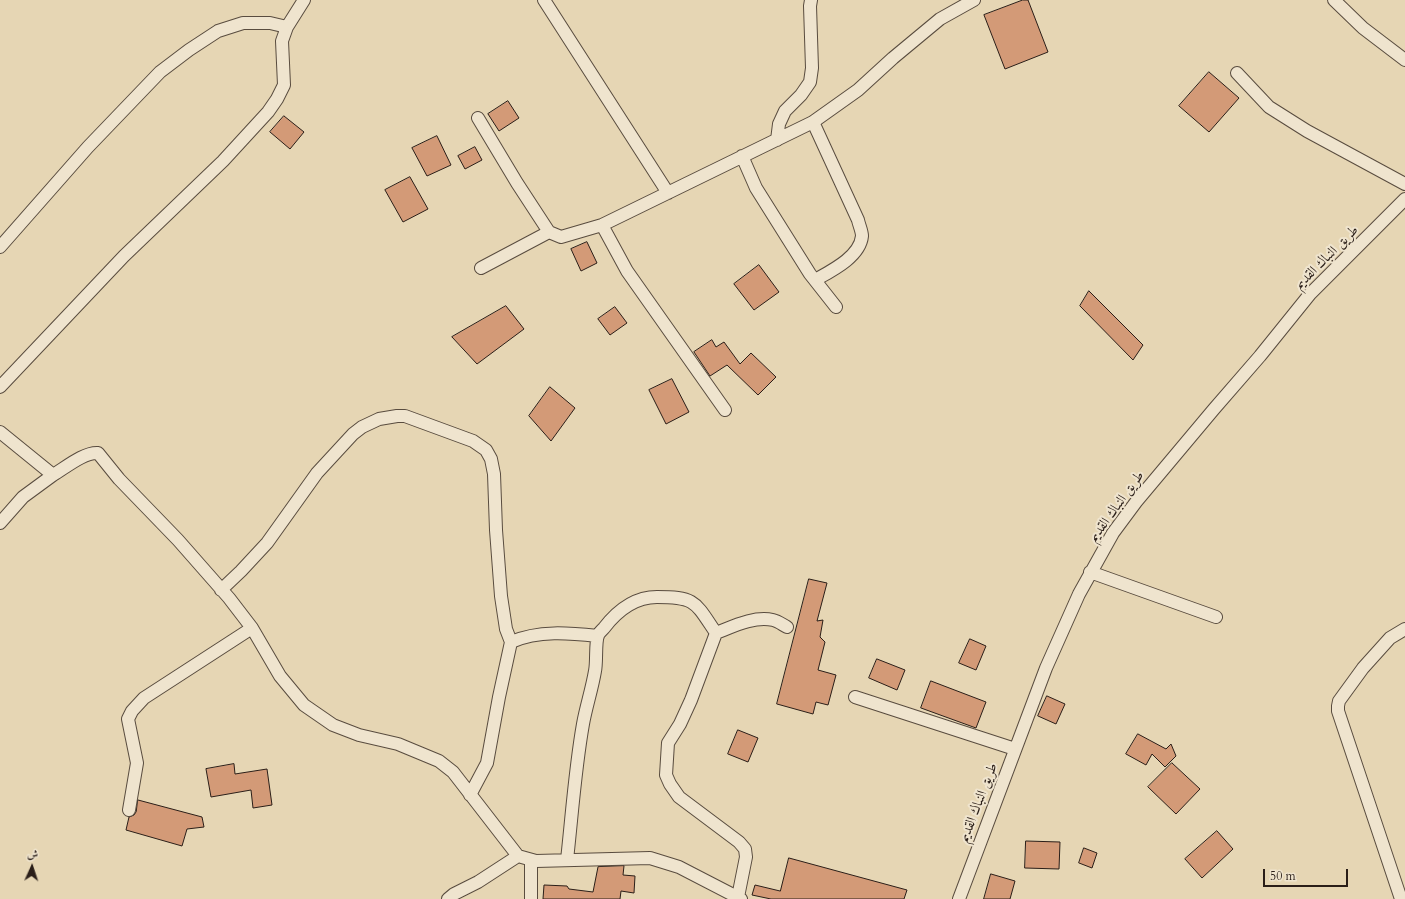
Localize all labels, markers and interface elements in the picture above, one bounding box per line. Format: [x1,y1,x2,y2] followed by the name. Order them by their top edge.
[1292,223,1362,293] street label: طريق النباك القديم
[1086,468,1148,546] street label: طريق النباك القديم
[956,761,1002,845] street label: طريق النباك القديم
[12,847,52,887] north arrow
[27,847,38,862] text: ش
[1265,861,1350,887] scale bar
[1270,868,1296,884] text: 50 m

